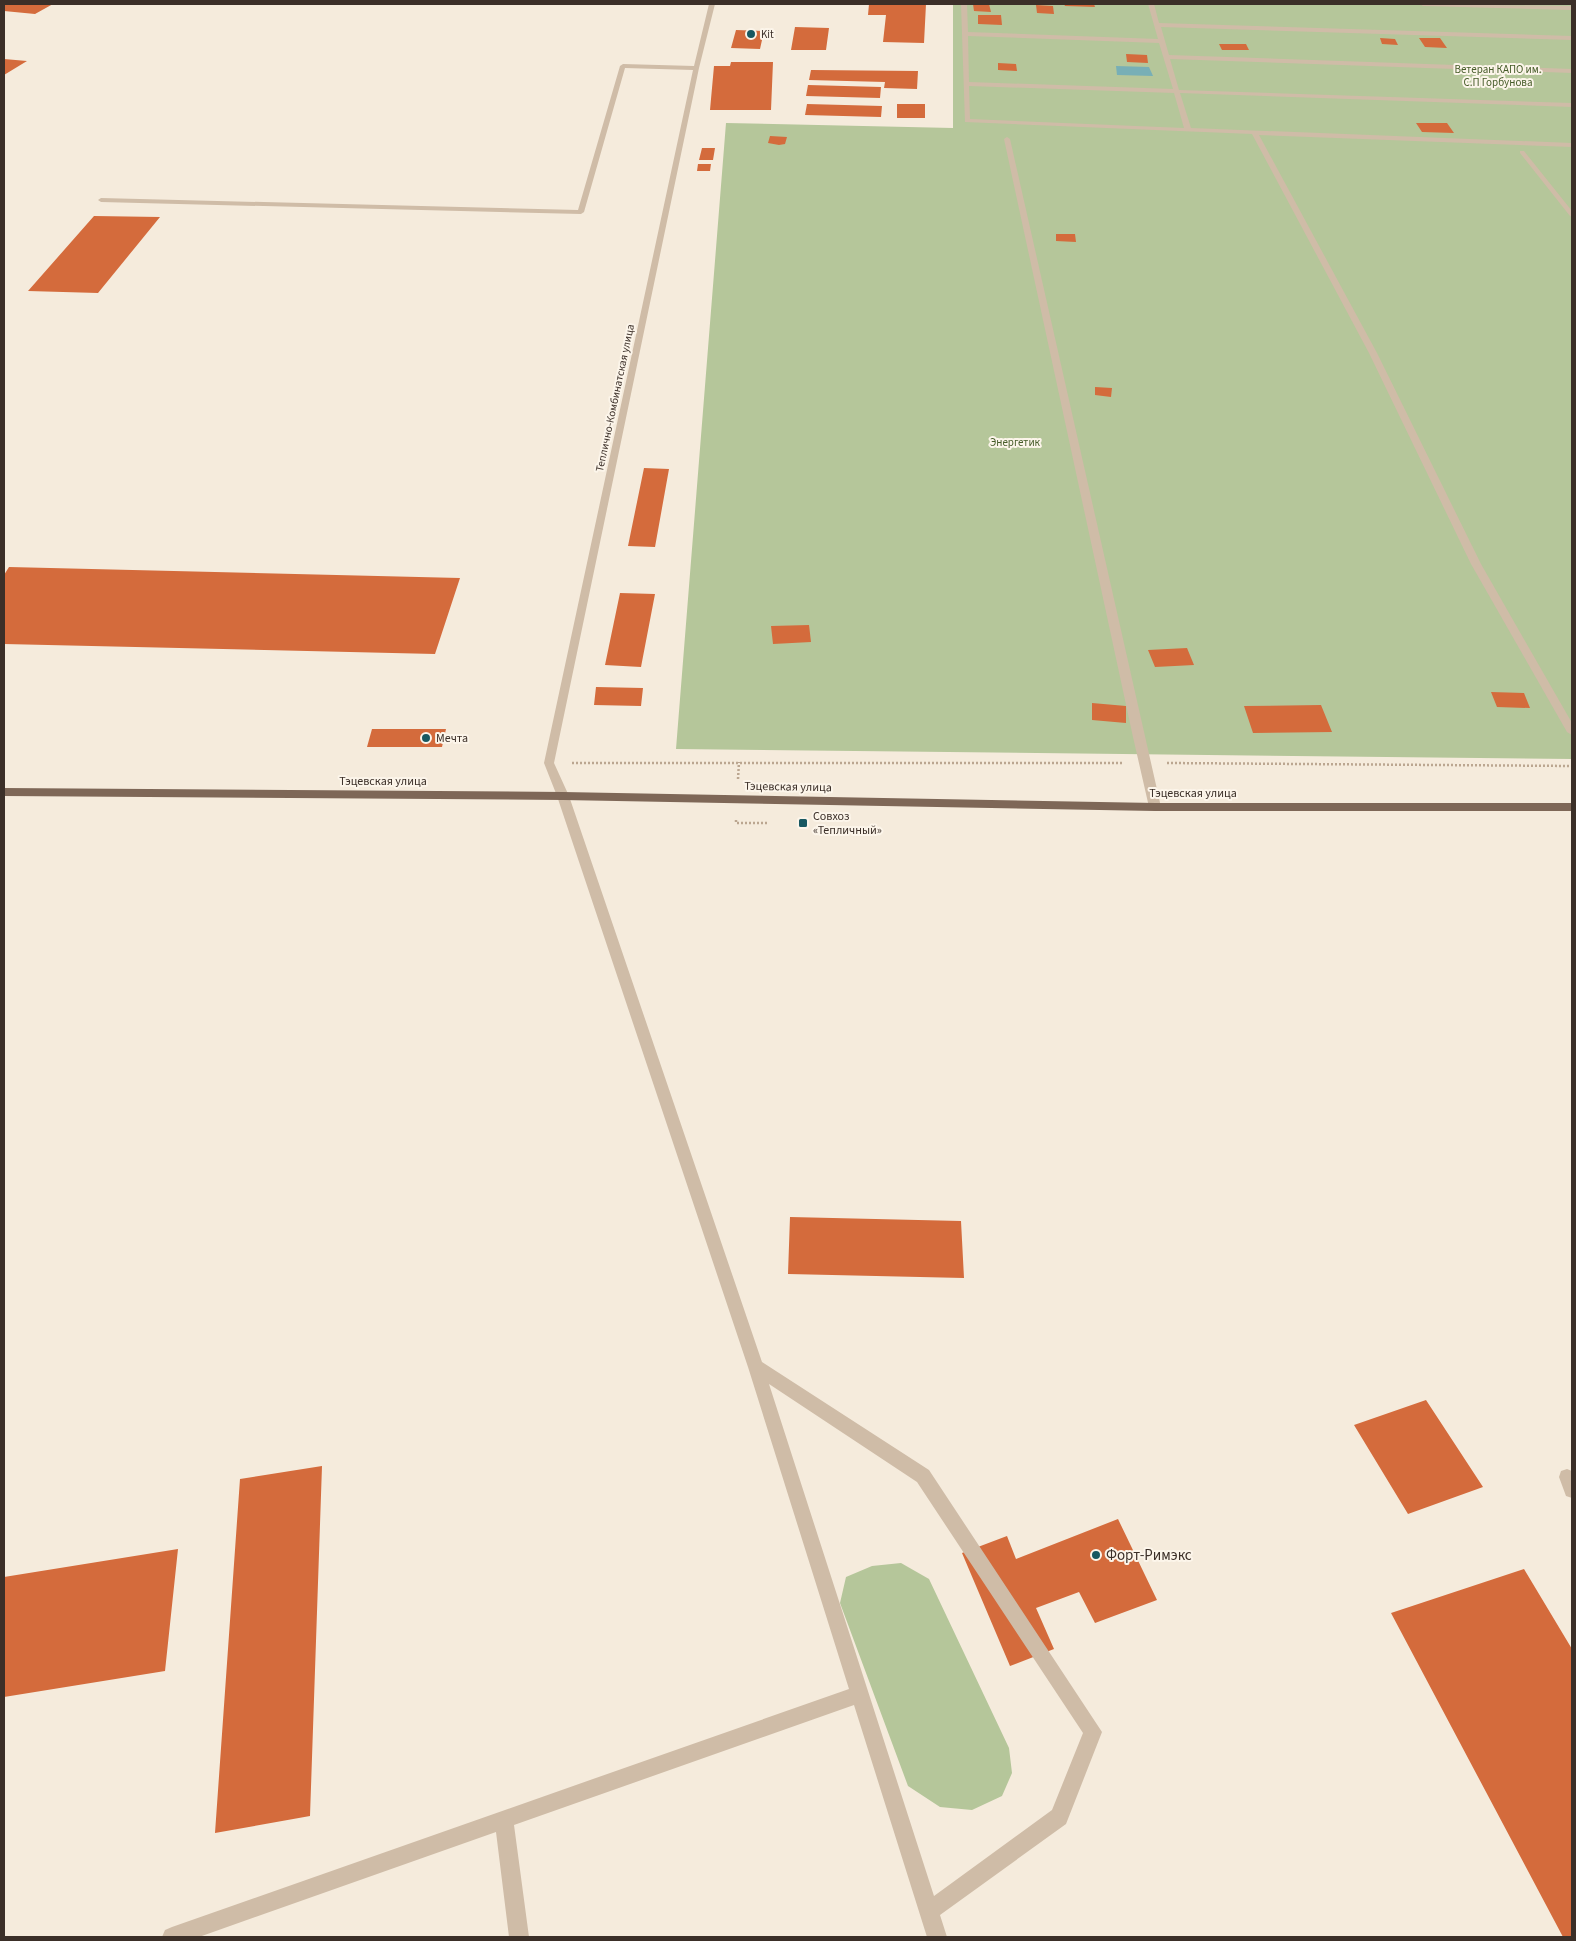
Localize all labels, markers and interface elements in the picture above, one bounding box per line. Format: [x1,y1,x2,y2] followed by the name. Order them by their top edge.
[761,27,774,42] place label: Kit
[745,28,757,40] marker: Kit
[1455,62,1542,90] park label: Ветеран КАПО им. С.П Горбунова
[592,323,638,473] street label: Теплично-Комбинатская улица
[990,435,1041,450] park label: Энергетик
[436,730,468,747] place label: Мечта
[420,732,432,744] marker: Мечта
[339,773,427,790] street label: Тэцевская улица
[744,778,832,796] street label: Тэцевская улица
[1149,785,1237,802] street label: Тэцевская улица
[813,808,882,839] place label: Совхоз «Тепличный»
[797,817,809,829] marker: Совхоз «Тепличный»
[1106,1545,1192,1566] place label: Форт-Римэкс
[1090,1549,1102,1561] marker: Форт-Римэкс

